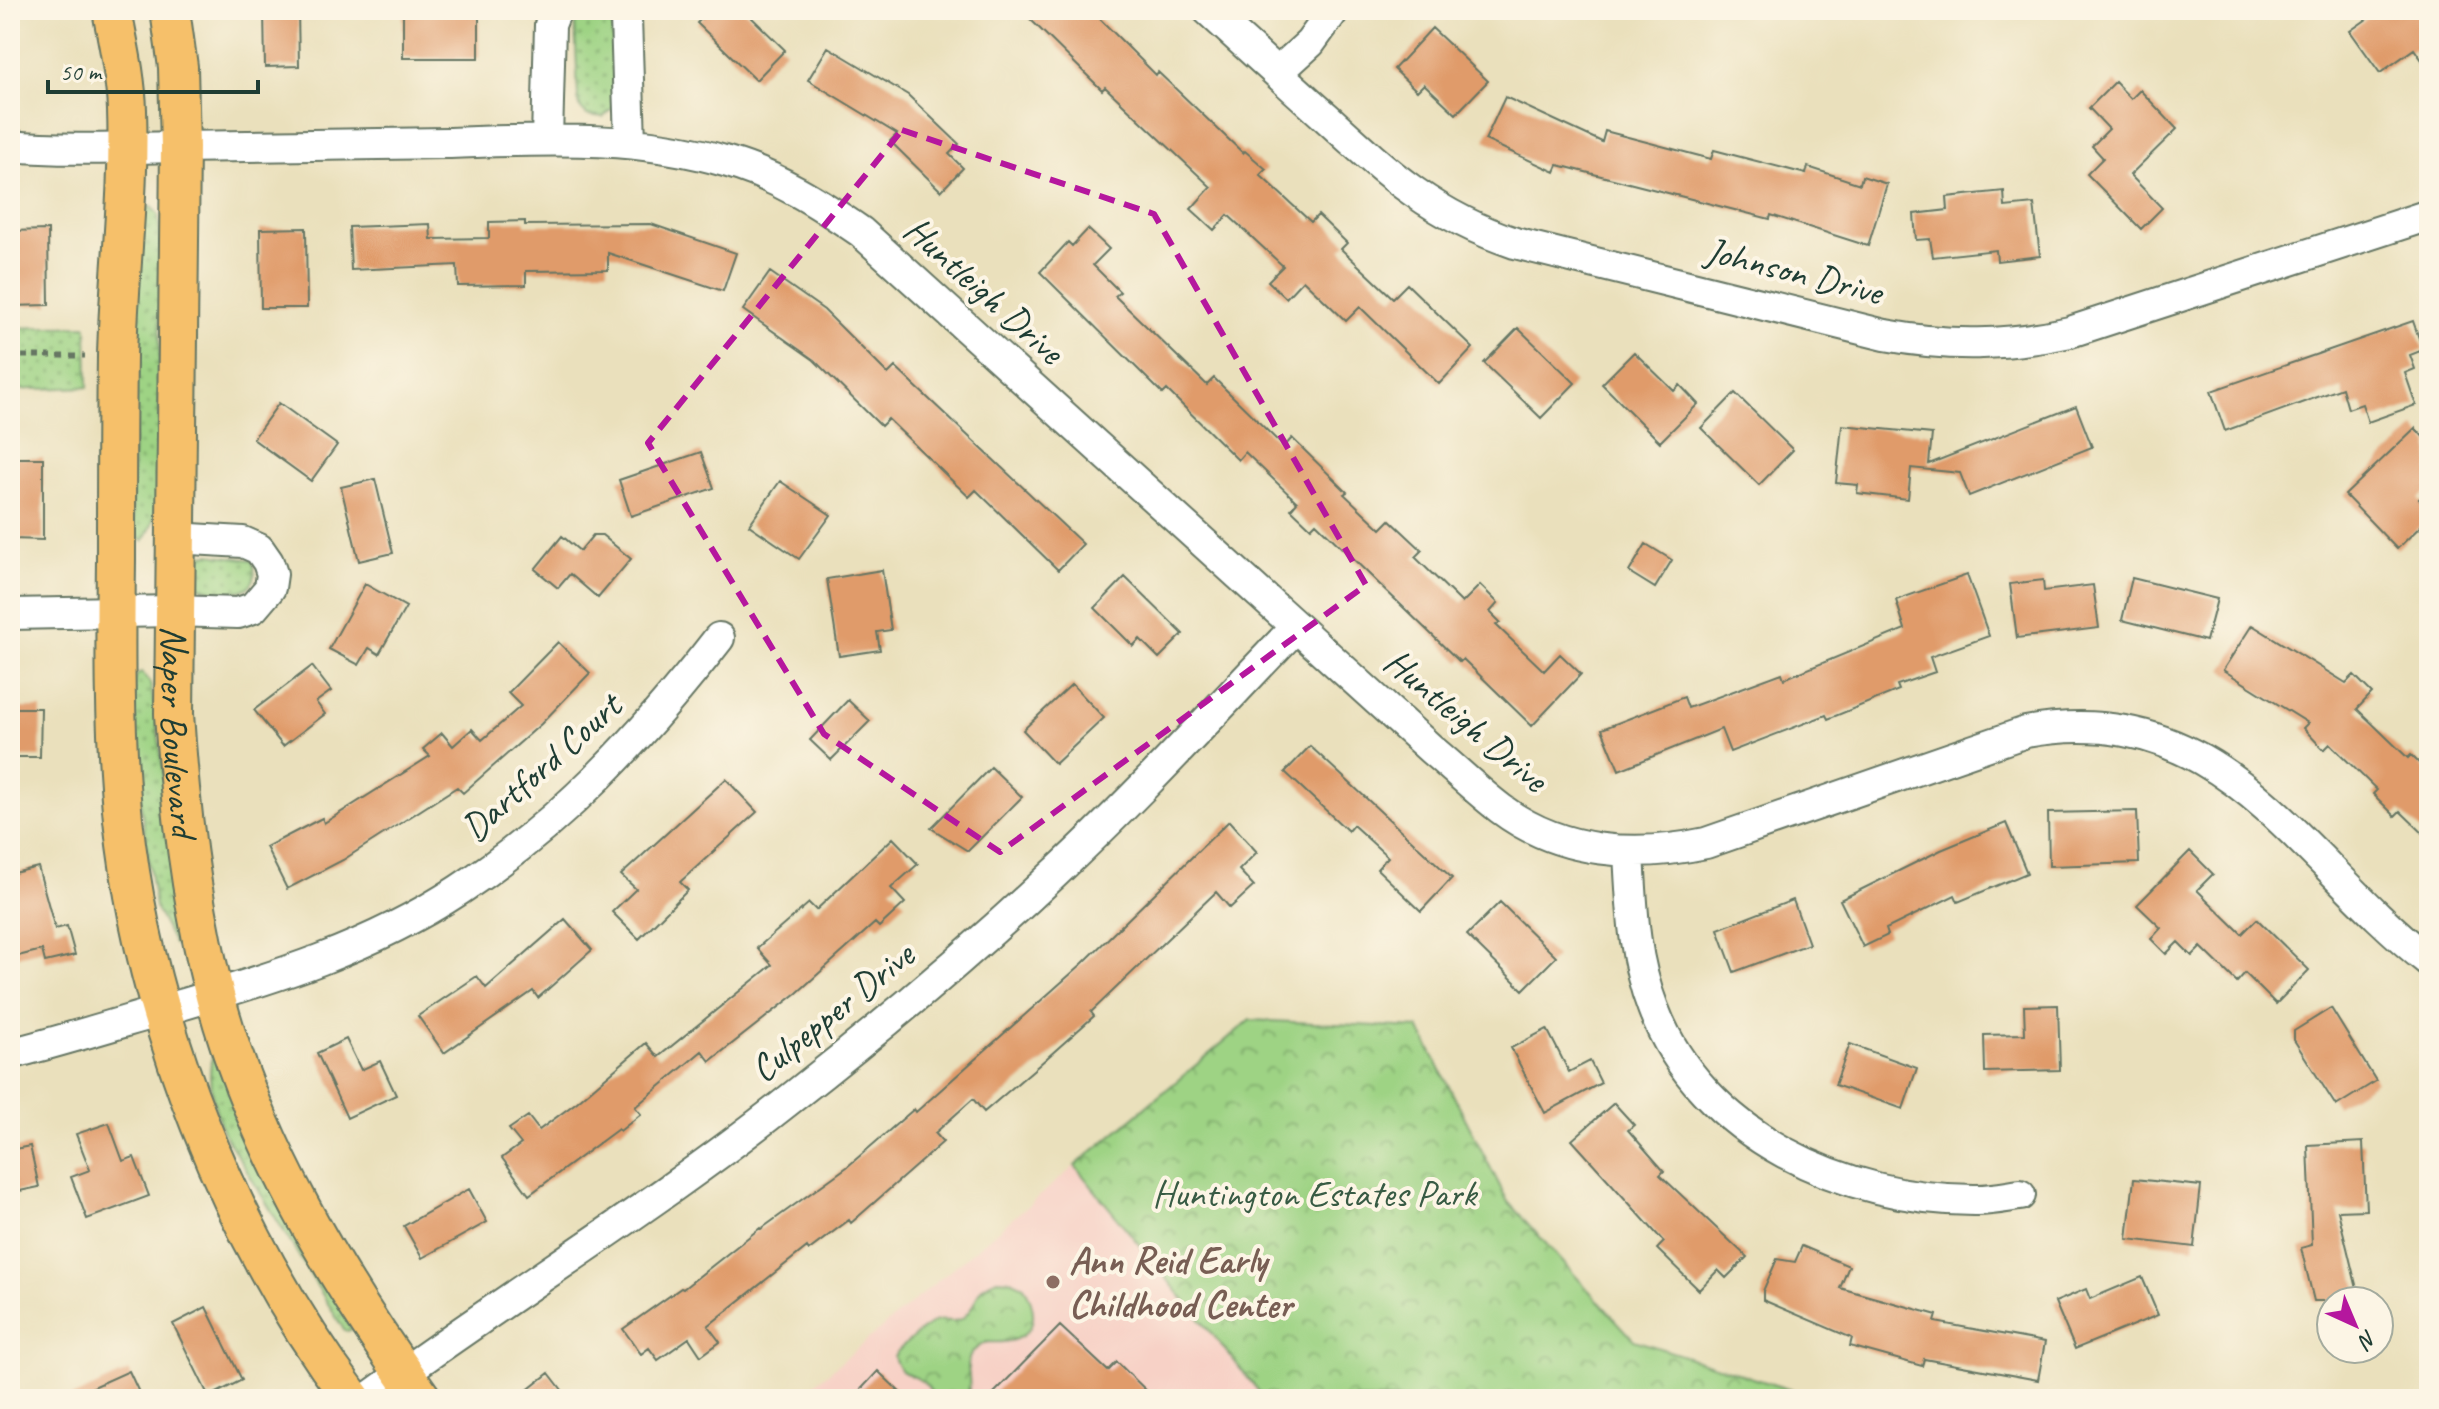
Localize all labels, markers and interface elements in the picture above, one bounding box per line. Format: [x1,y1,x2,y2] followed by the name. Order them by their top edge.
[48,44,258,94] scale bar
[60,57,103,87] text: 50 m
[894,206,1076,376] street label: Huntleigh Drive
[1699,226,1889,316] street label: Johnson Drive
[150,625,209,844] street label: Naper Boulevard
[1375,638,1559,804] street label: Huntleigh Drive
[451,681,633,851] street label: Dartford Court
[741,930,925,1092] street label: Culpepper Drive
[1152,1170,1479,1217] park label: Huntington Estates Park
[1069,1237,1296,1328] place label: Ann Reid Early Childhood Center
[1044,1273,1062,1291] marker: Ann Reid Early Childhood Center
[2315,1285,2395,1365] north arrow
[2351,1324,2383,1356] text: N

